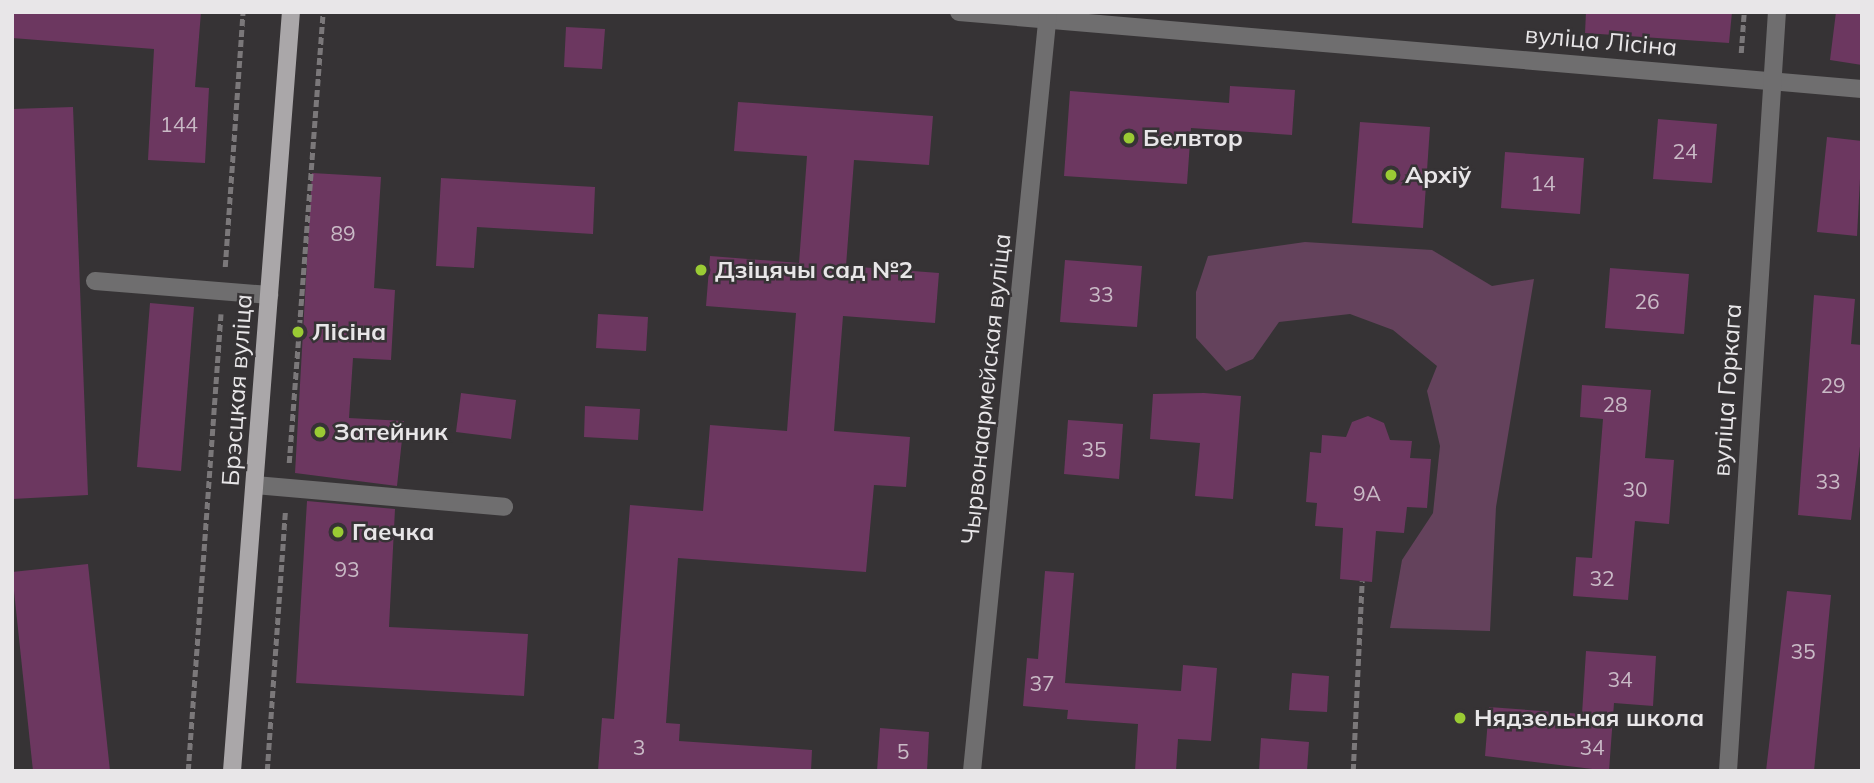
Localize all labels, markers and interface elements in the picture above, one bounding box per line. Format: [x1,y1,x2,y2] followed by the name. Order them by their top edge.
[1524,20,1678,62] street label: вуліца Лісіна
[160,111,198,137] house number: 144
[1143,124,1243,152] place label: Белвтор
[1121,130,1137,146] marker: Белвтор
[1672,138,1698,164] house number: 24
[1405,161,1471,189] place label: Архіў
[1383,167,1399,183] marker: Архіў
[1530,170,1556,196] house number: 14
[330,220,356,246] house number: 89
[955,232,1017,546] street label: Чырвонаармейская вуліца
[715,256,913,284] place label: Дзіцячы сад №2
[693,262,709,278] marker: Дзіцячы сад №2
[1088,281,1114,307] house number: 33
[1634,288,1660,314] house number: 26
[216,293,258,487] street label: Брэсцкая вуліца
[1707,303,1747,477] street label: вуліца Горкага
[312,318,386,346] place label: Лісіна
[290,324,306,340] marker: Лісіна
[1820,372,1846,398] house number: 29
[1602,391,1628,417] house number: 28
[334,418,448,446] place label: Затейник
[312,424,328,440] marker: Затейник
[1081,436,1107,462] house number: 35
[1815,468,1841,494] house number: 33
[1622,476,1648,502] house number: 30
[1353,480,1381,506] house number: 9А
[352,518,434,546] place label: Гаечка
[330,524,346,540] marker: Гаечка
[334,556,360,582] house number: 93
[1589,565,1615,591] house number: 32
[1790,638,1816,664] house number: 35
[1607,666,1633,692] house number: 34
[1029,670,1055,696] house number: 37
[1474,704,1704,732] place label: Нядзельная школа
[1452,710,1468,726] marker: Нядзельная школа
[633,734,645,760] house number: 3
[1579,734,1605,760] house number: 34
[897,738,909,764] house number: 5

